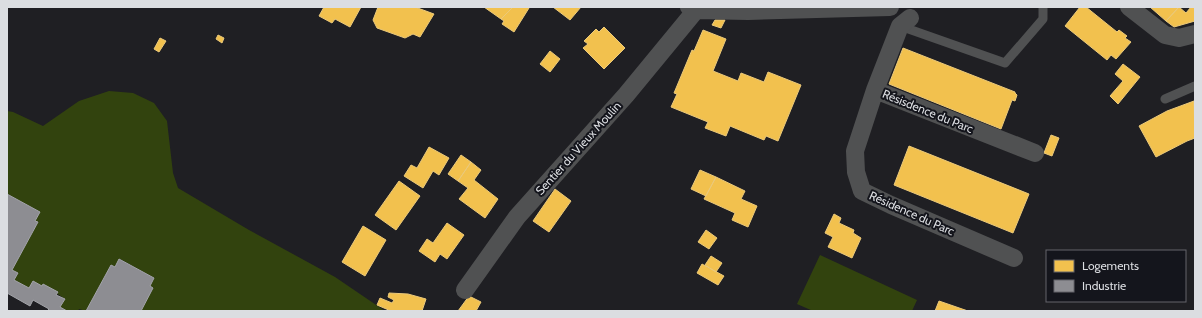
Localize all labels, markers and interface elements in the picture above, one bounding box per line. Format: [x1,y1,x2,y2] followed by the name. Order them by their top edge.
[880,86,976,136] street label: Résisdence du Parc
[532,98,624,198] street label: Sentier du Vieux Moulin
[867,188,957,239] street label: Résidence du Parc
[1046,250,1186,302] legend
[1082,258,1139,273] text: Logements
[1082,278,1126,293] text: Industrie

